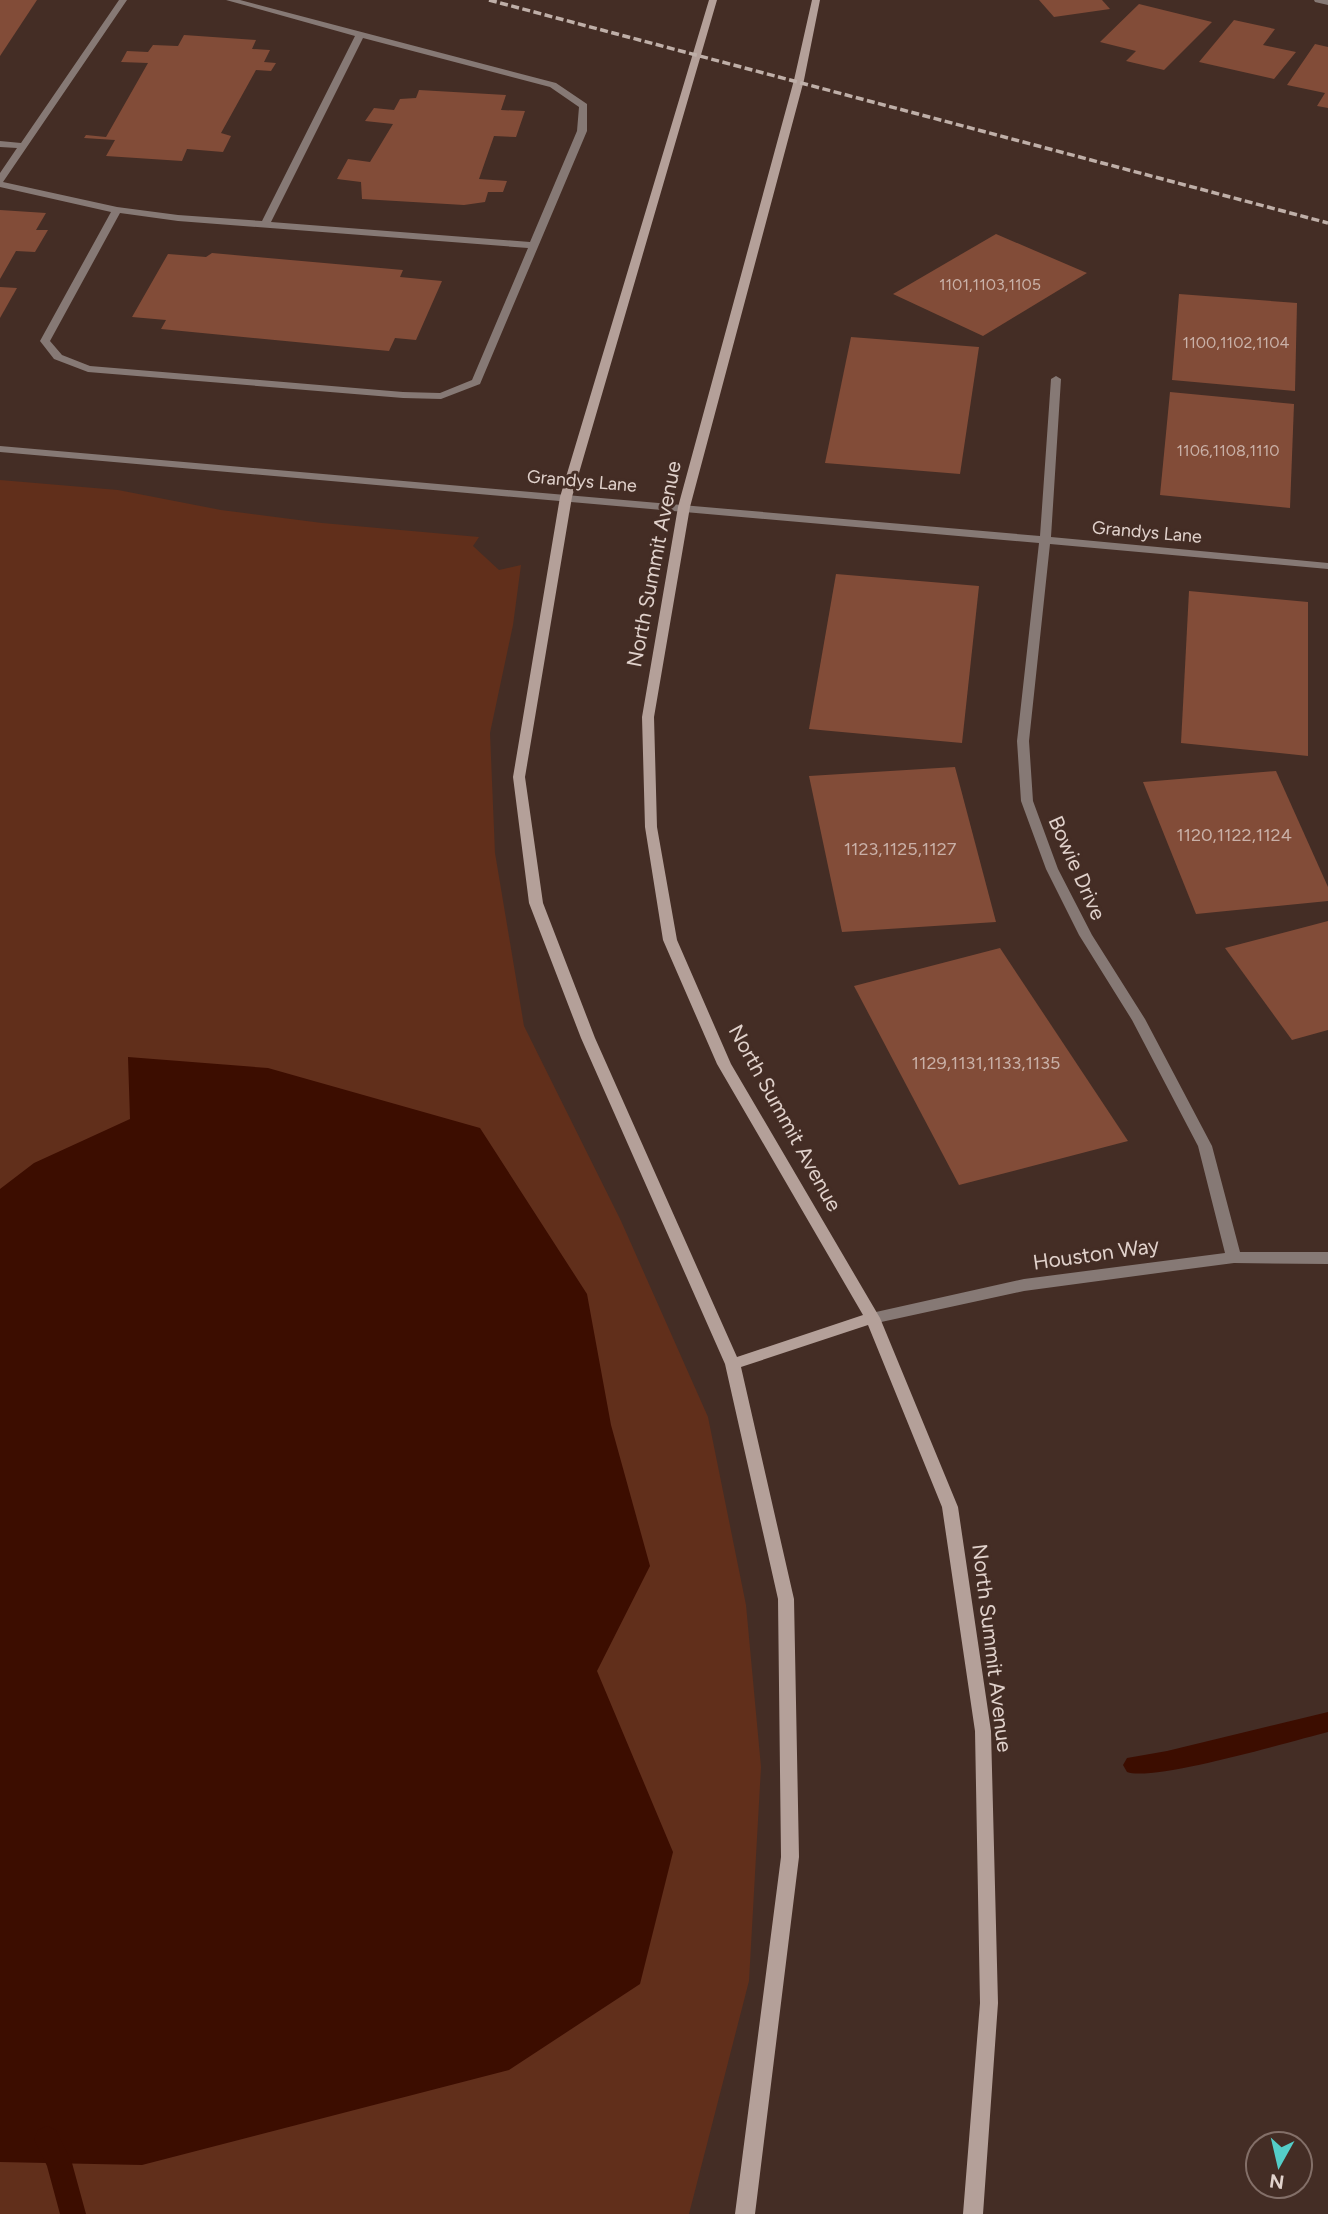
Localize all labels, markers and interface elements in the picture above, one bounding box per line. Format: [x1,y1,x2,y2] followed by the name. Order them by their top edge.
[939,275,1041,294] house number: 1101,1103,1105
[1183,333,1289,352] house number: 1100,1102,1104
[1176,441,1280,460] house number: 1106,1108,1110
[621,459,686,669] street label: North Summit Avenue
[526,465,638,497] street label: Grandys Lane
[1091,516,1203,548] street label: Grandys Lane
[1043,812,1112,924] street label: Bowie Drive
[1176,824,1292,846] house number: 1120,1122,1124
[844,838,957,860] house number: 1123,1125,1127
[724,1020,847,1216] street label: North Summit Avenue
[912,1052,1060,1074] house number: 1129,1131,1133,1135
[1031,1232,1161,1275] street label: Houston Way
[967,1542,1018,1754] street label: North Summit Avenue
[1244,2130,1314,2200] north arrow
[1268,2169,1286,2194] text: N

